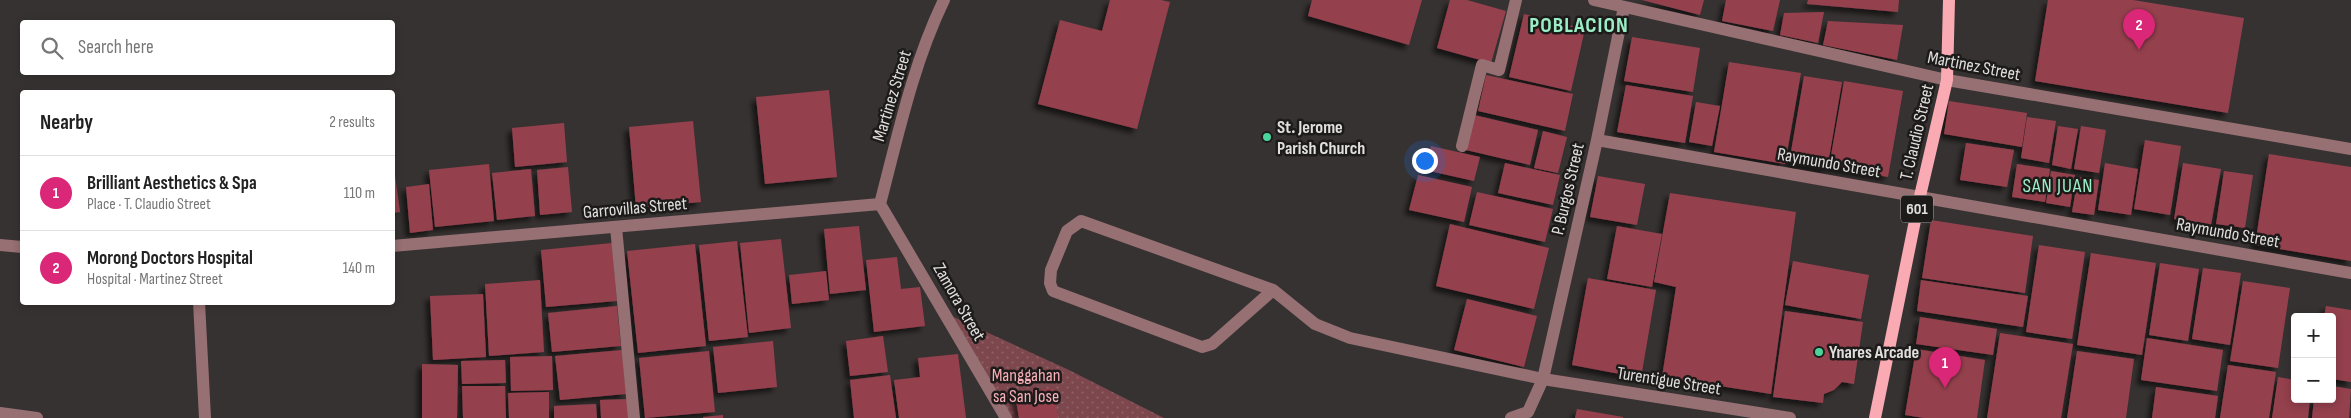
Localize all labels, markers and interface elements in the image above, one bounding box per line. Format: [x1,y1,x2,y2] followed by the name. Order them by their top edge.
[2123,9,2155,50] pin: 2
[1529,12,1629,39] district label: POBLACION
[20,20,395,75] search box
[38,34,66,62] icon: search
[78,36,154,59] text: Search here
[868,47,916,144] street label: Martinez Street
[1926,47,2023,85] street label: Martinez Street
[1896,81,1938,182] street label: T. Claudio Street
[40,110,93,135] text: Nearby
[329,113,375,132] text: 2 results
[1277,117,1365,159] place label: St. Jerome Parish Church
[1261,131,1273,143] marker: St. Jerome Parish Church
[1547,141,1589,237] street label: P. Burgos Street
[1776,144,1883,182] street label: Raymundo Street
[1412,148,1438,174] your location
[87,172,257,195] text: Brilliant Aesthetics & Spa
[2022,174,2094,198] district label: SAN JUAN
[53,184,59,203] text: 1
[344,184,375,203] text: 110 m
[582,193,688,223] street label: Garrovillas Street
[87,195,211,214] text: Place · T. Claudio Street
[1901,195,1933,222] road number: 601
[2175,214,2282,252] street label: Raymundo Street
[87,247,253,270] text: Morong Doctors Hospital
[52,259,60,278] text: 2
[343,259,375,278] text: 140 m
[928,260,990,345] street label: Zamora Street
[87,270,223,289] text: Hospital · Martinez Street
[2291,313,2336,403] map controls
[2291,313,2336,358] button: +
[1829,342,1919,363] place label: Ynares Arcade
[1813,346,1825,358] marker: Ynares Arcade
[1929,347,1961,388] pin: 1
[2291,358,2336,403] button: −
[1615,362,1723,400] street label: Turentigue Street
[992,365,1060,407] park label: Manggahan sa San Jose

